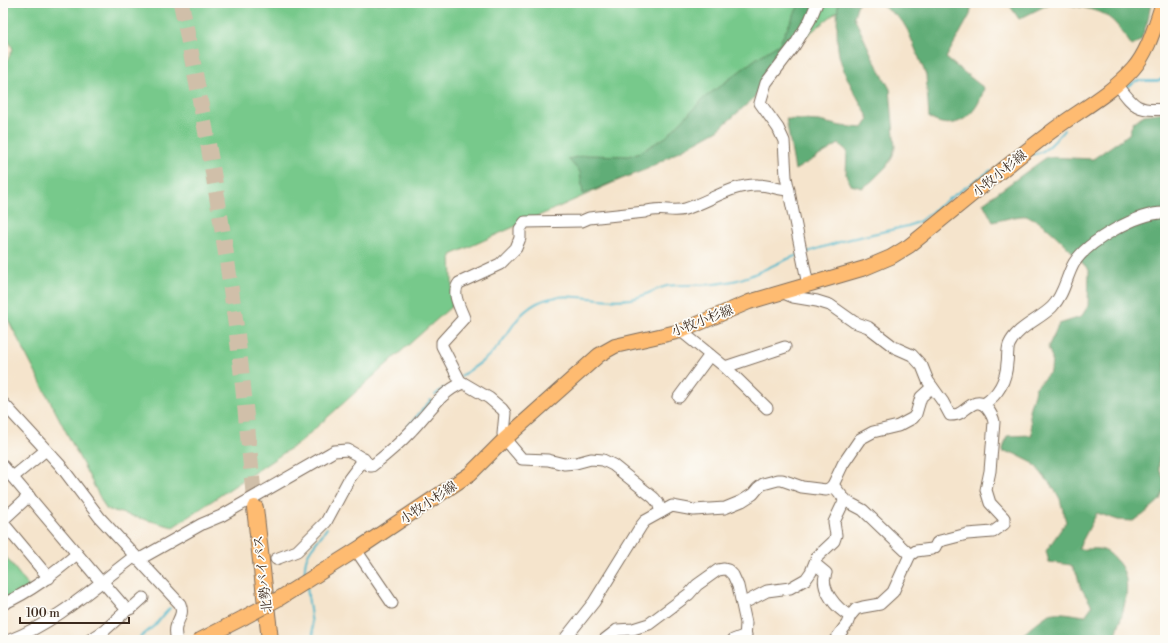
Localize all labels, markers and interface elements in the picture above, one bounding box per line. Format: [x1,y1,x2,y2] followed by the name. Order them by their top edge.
[969,147,1030,200] street label: 小牧小杉線
[669,302,736,340] street label: 小牧小杉線
[397,478,460,528] street label: 小牧小杉線
[250,534,276,613] street label: 北勢バイパス
[20,599,129,625] scale bar
[26,606,60,621] text: 100 m

